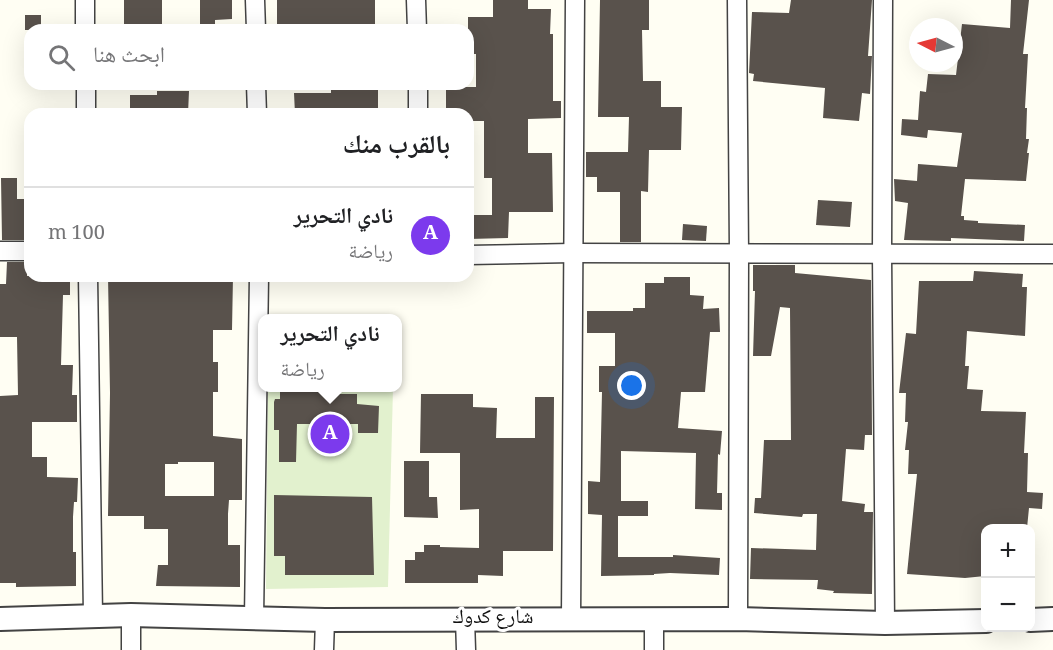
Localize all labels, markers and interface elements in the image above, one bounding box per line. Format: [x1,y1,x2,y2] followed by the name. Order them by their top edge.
[909,18,963,72] north arrow
[24,24,474,90] search box
[93,38,165,76] text: ابحث هنا
[45,41,78,74] icon: search
[343,125,450,169] text: بالقرب منك
[294,199,393,237] text: نادي التحرير
[48,218,105,252] text: 100 m
[423,218,438,252] text: A
[349,237,393,271] text: رياضة
[258,314,402,392] popup
[280,317,380,355] text: نادي التحرير
[280,355,325,389] text: رياضة
[617,371,646,400] your location
[310,412,350,456] pin: A
[981,524,1035,632] map controls
[981,524,1035,578] button: +
[981,578,1035,632] button: −
[453,602,533,636] street label: شارع كدوك

